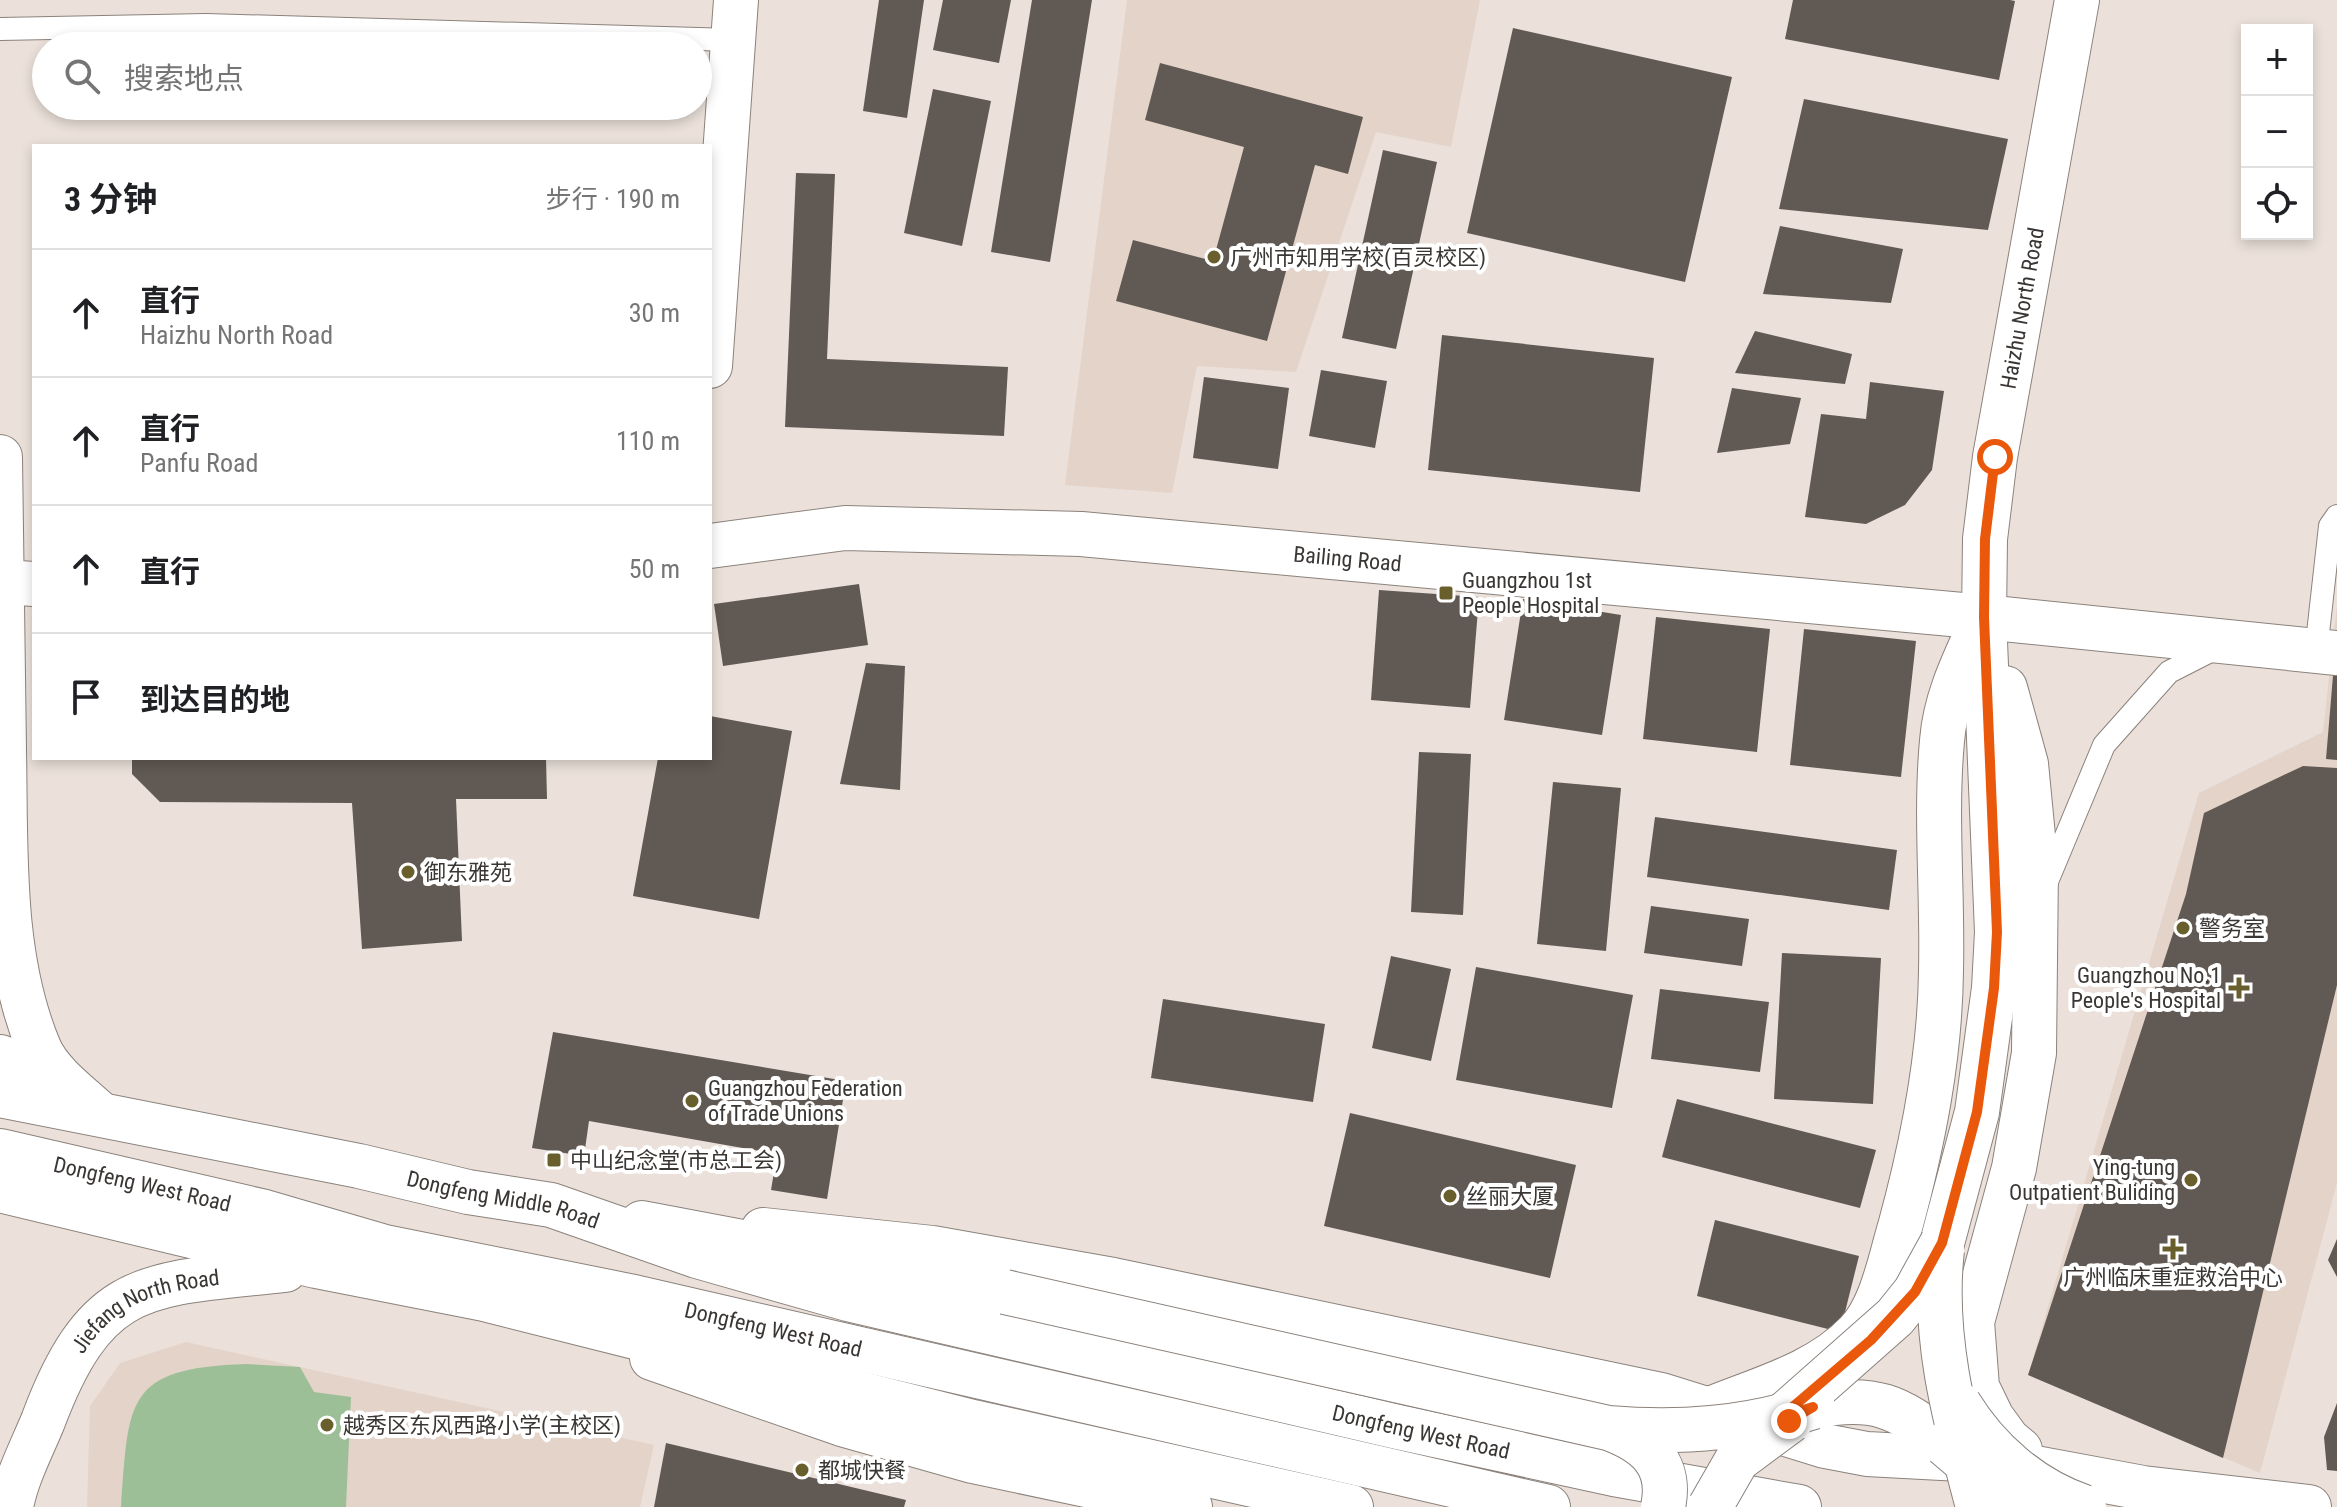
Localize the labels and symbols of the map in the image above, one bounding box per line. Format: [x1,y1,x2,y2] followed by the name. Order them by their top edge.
[1995,225,2049,391] street label: Haizhu North Road
[1230,245,1486,271] place label: 广州市知用学校(百灵校区)
[1205,248,1223,266] marker: 广州市知用学校(百灵校区)
[1977,439,2013,475] route start
[1292,542,1403,576] street label: Bailing Road
[1462,568,1599,618] place label: Guangzhou 1st People Hospital
[1437,584,1455,602] marker: Guangzhou 1st People Hospital
[424,860,512,885] place label: 御东雅苑
[399,863,417,881] marker: 御东雅苑
[2199,916,2265,941] place label: 警务室
[2174,919,2192,937] marker: 警务室
[2071,963,2221,1013] place label: Guangzhou No.1 People's Hospital
[2228,977,2250,999] marker: Guangzhou No.1 People's Hospital
[708,1076,903,1126] place label: Guangzhou Federation of Trade Unions
[683,1092,701,1110] marker: Guangzhou Federation of Trade Unions
[570,1148,782,1174] place label: 中山纪念堂(市总工会)
[545,1151,563,1169] marker: 中山纪念堂(市总工会)
[51,1152,233,1217] street label: Dongfeng West Road
[2009,1155,2175,1205] place label: Ying-tung Outpatient Buliding
[404,1166,603,1234] street label: Dongfeng Middle Road
[2182,1171,2200,1189] marker: Ying-tung Outpatient Buliding
[1466,1184,1554,1209] place label: 丝丽大厦
[1441,1187,1459,1205] marker: 丝丽大厦
[2162,1238,2184,1260] marker: 广州临床重症救治中心
[66,1265,221,1358] street label: Jiefang North Road
[2063,1265,2283,1290] place label: 广州临床重症救治中心
[682,1297,864,1362] street label: Dongfeng West Road
[1330,1400,1512,1464] street label: Dongfeng West Road
[1771,1403,1807,1439] route end
[343,1413,621,1439] place label: 越秀区东风西路小学(主校区)
[318,1416,336,1434] marker: 越秀区东风西路小学(主校区)
[818,1458,906,1483] place label: 都城快餐
[793,1461,811,1479] marker: 都城快餐

